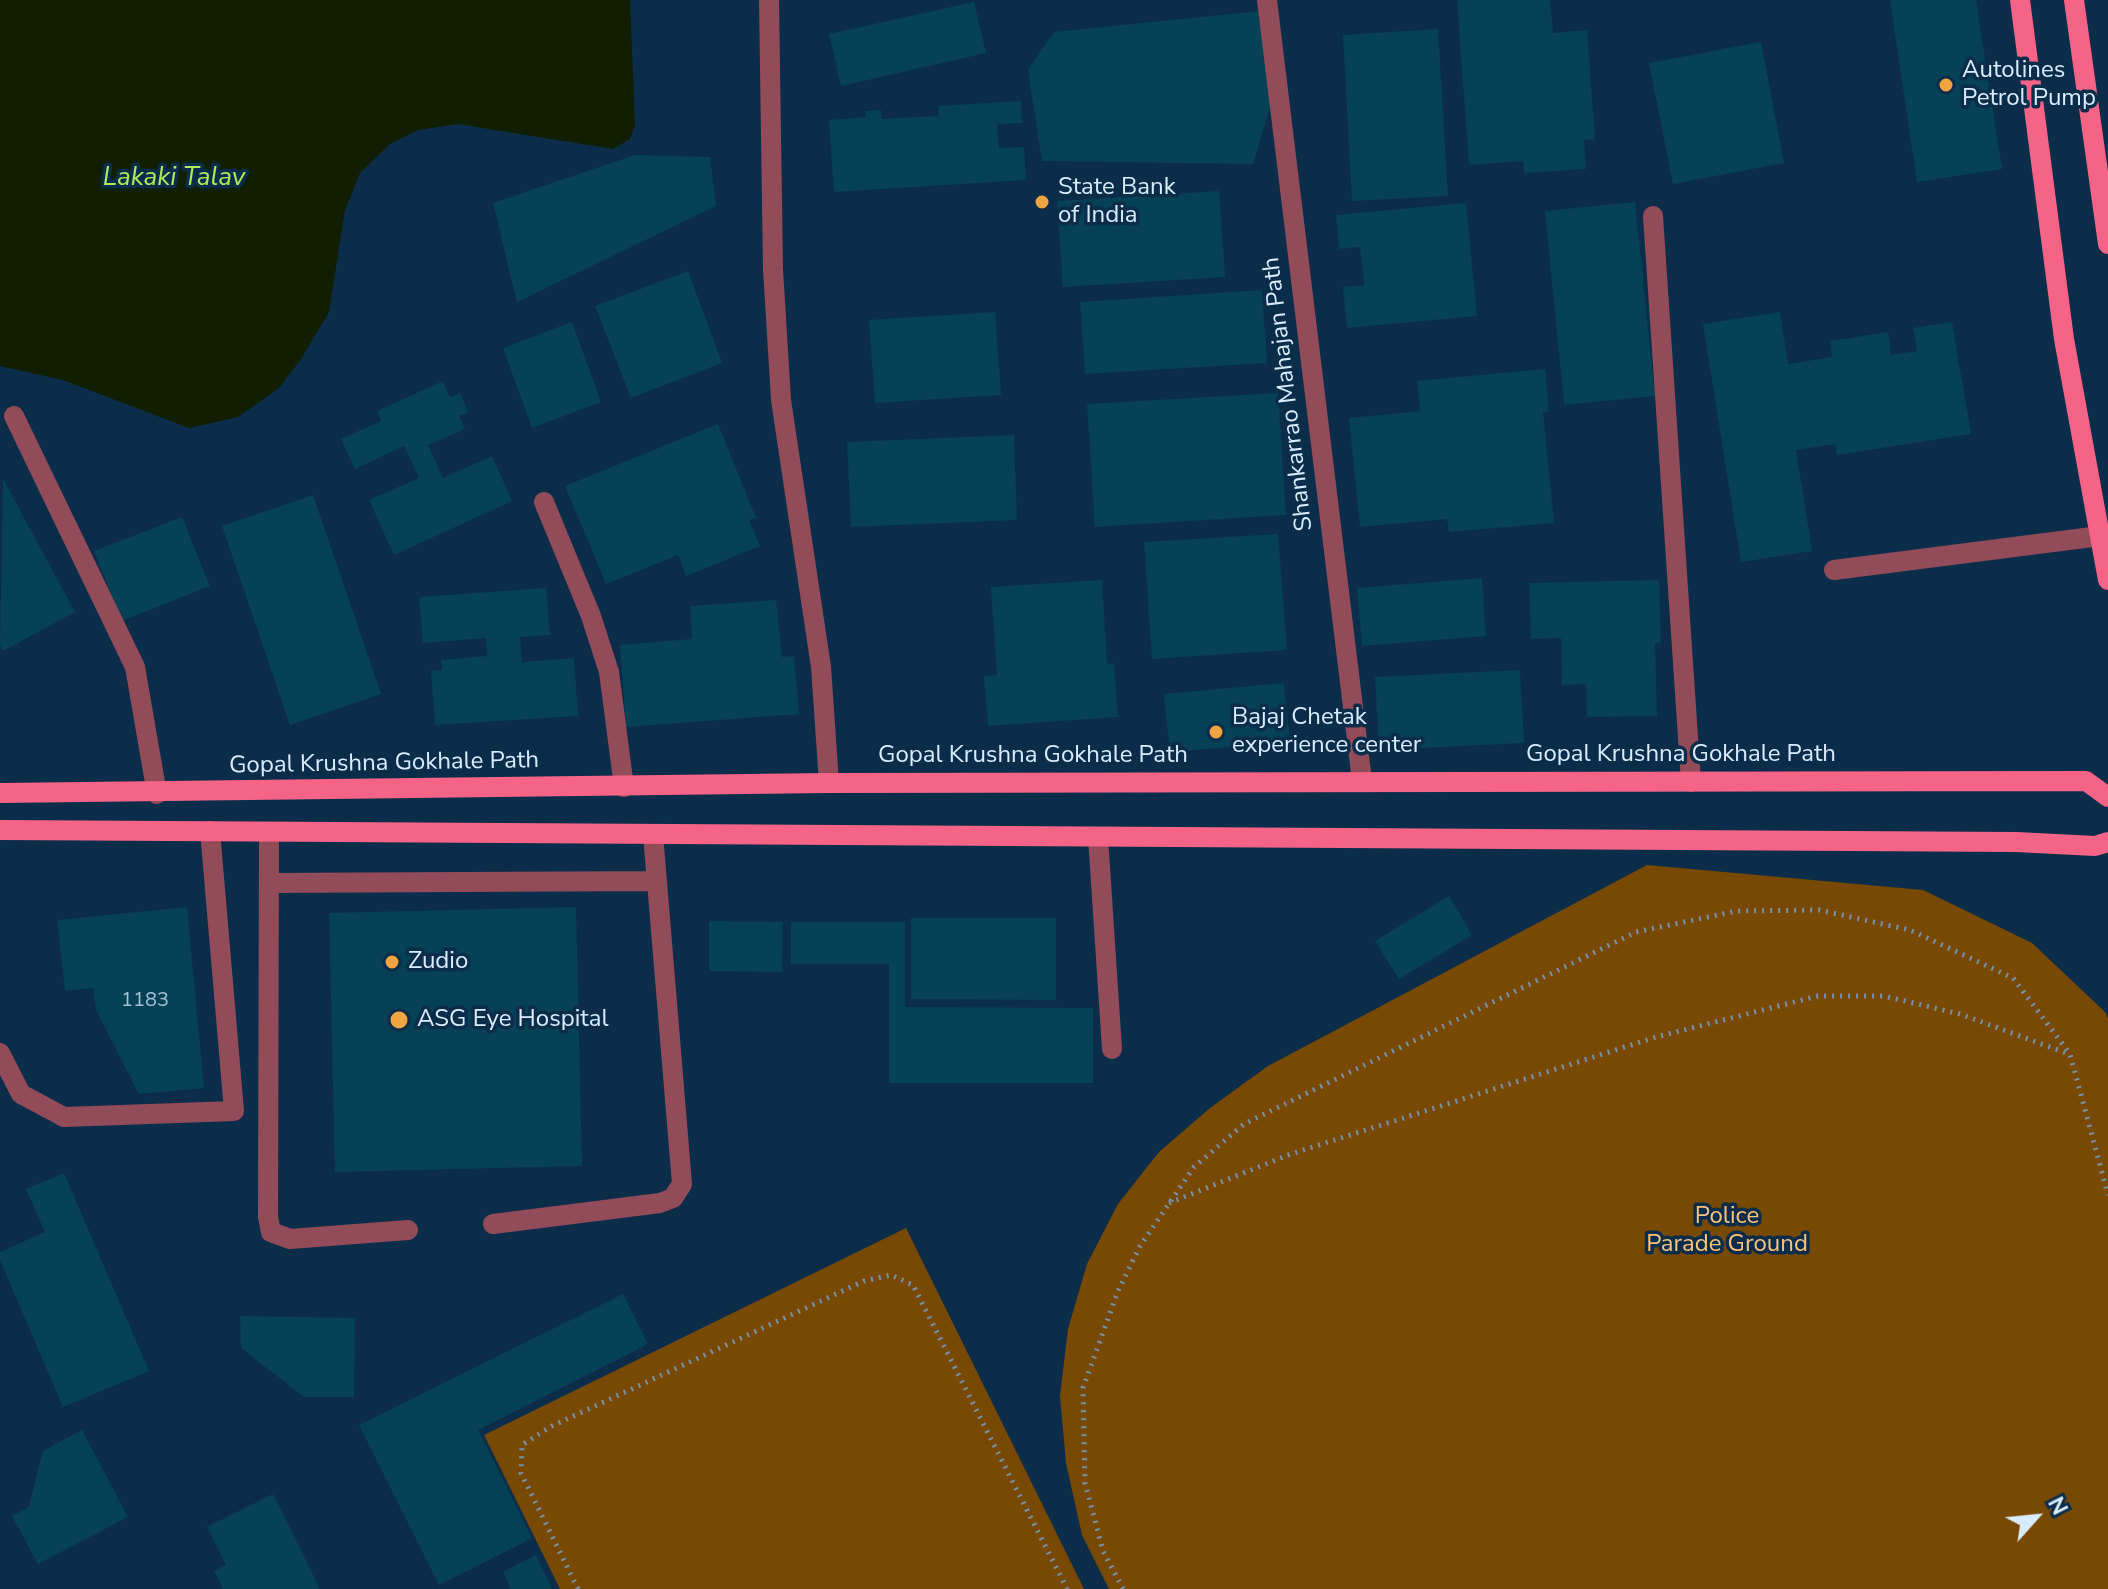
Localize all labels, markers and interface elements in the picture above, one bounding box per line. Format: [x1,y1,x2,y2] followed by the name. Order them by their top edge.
[1962,57,2096,113] place label: Autolines Petrol Pump
[1937,76,1955,94] marker: Autolines Petrol Pump
[103,163,245,195] water label: Lakaki Talav
[1058,174,1176,230] place label: State Bank of India
[1033,193,1051,211] marker: State Bank of India
[1258,255,1320,533] street label: Shankarrao Mahajan Path
[1232,704,1421,760] place label: Bajaj Chetak experience center
[1207,723,1225,741] marker: Bajaj Chetak experience center
[1526,741,1836,769] street label: Gopal Krushna Gokhale Path
[878,742,1188,770] street label: Gopal Krushna Gokhale Path
[229,747,539,781] street label: Gopal Krushna Gokhale Path
[408,948,468,976] place label: Zudio
[383,953,401,971] marker: Zudio
[121,989,169,1013] house number: 1183
[417,1006,609,1034] place label: ASG Eye Hospital
[388,1009,410,1031] marker: ASG Eye Hospital
[1646,1203,1808,1259] park label: Police Parade Ground
[1996,1477,2076,1557] north arrow
[2040,1492,2074,1520] text: N

